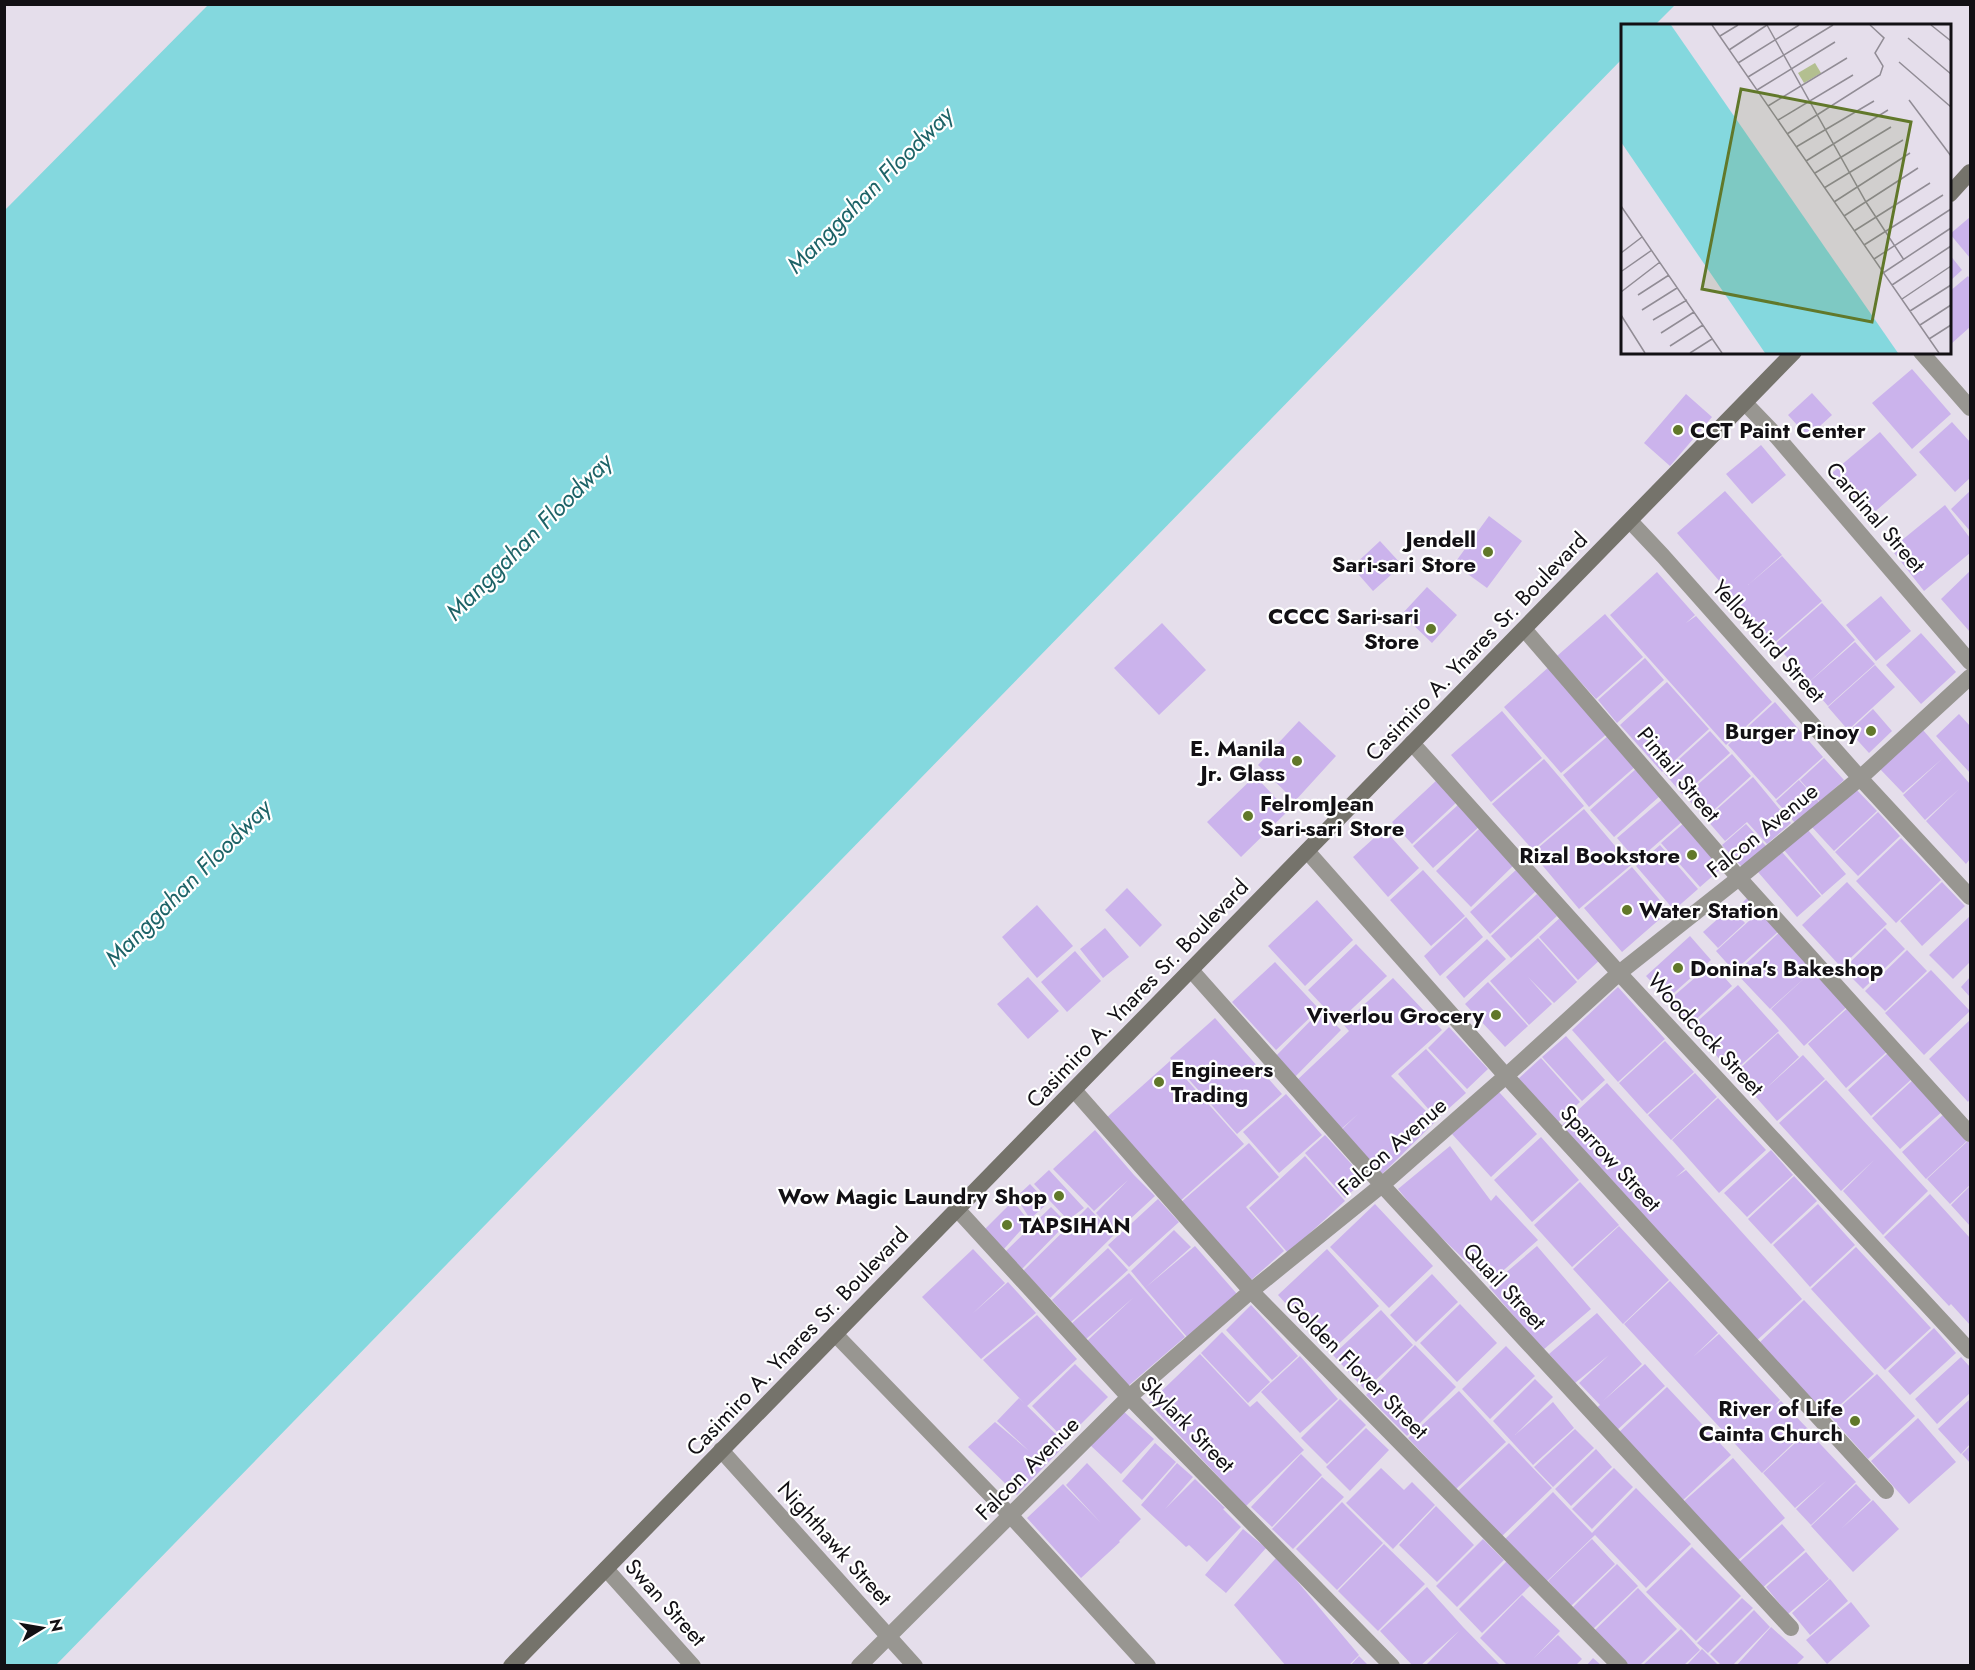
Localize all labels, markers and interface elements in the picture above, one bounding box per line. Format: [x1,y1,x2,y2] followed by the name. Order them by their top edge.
[1621,24,1951,354] inset map
[778,97,962,281] water label: Manggahan Floodway
[1690,414,1866,446] place label: CCT Paint Center
[1671,423,1685,437] marker: CCT Paint Center
[437,444,621,628] water label: Manggahan Floodway
[1819,455,1934,580] street label: Cardinal Street
[1332,523,1476,580] place label: Jendell Sari-sari Store
[1358,524,1594,768] street label: Casimiro A. Ynares Sr. Boulevard
[1481,545,1495,559] marker: Jendell Sari-sari Store
[1705,572,1833,710] street label: Yellowbird Street
[1268,600,1419,657] place label: CCCC Sari-sari Store
[1424,622,1438,636] marker: CCCC Sari-sari Store
[1725,715,1860,747] place label: Burger Pinoy
[1630,720,1729,829] street label: Pintail Street
[1864,724,1878,738] marker: Burger Pinoy
[1190,732,1285,789] place label: E. Manila Jr. Glass
[1290,754,1304,768] marker: E. Manila Jr. Glass
[1699,775,1825,885] street label: Falcon Avenue
[1260,787,1404,844] place label: FelromJean Sari-sari Store
[96,790,280,974] water label: Manggahan Floodway
[1241,809,1255,823] marker: FelromJean Sari-sari Store
[1519,839,1680,871] place label: Rizal Bookstore
[1685,848,1699,862] marker: Rizal Bookstore
[1019,871,1255,1115] street label: Casimiro A. Ynares Sr. Boulevard
[1639,894,1779,926] place label: Water Station
[1620,903,1634,917] marker: Water Station
[1690,952,1883,984] place label: Donina's Bakeshop
[1671,961,1685,975] marker: Donina's Bakeshop
[1640,965,1772,1103] street label: Woodcock Street
[1305,999,1485,1031] place label: Viverlou Grocery
[1489,1008,1503,1022] marker: Viverlou Grocery
[1171,1053,1273,1110] place label: Engineers Trading
[1152,1075,1166,1089] marker: Engineers Trading
[1330,1090,1454,1202] street label: Falcon Avenue
[1553,1097,1669,1219] street label: Sparrow Street
[778,1180,1047,1212] place label: Wow Magic Laundry Shop
[1052,1189,1066,1203] marker: Wow Magic Laundry Shop
[1019,1209,1131,1241] place label: TAPSIHAN
[1000,1218,1014,1232] marker: TAPSIHAN
[679,1219,915,1463] street label: Casimiro A. Ynares Sr. Boulevard
[1456,1235,1554,1337] street label: Quail Street
[1278,1288,1436,1446] street label: Golden Flover Street
[1134,1368,1243,1480] street label: Skylark Street
[1699,1392,1843,1449] place label: River of Life Cainta Church
[968,1409,1086,1527] street label: Falcon Avenue
[1848,1414,1862,1428] marker: River of Life Cainta Church
[770,1474,900,1613] street label: Nighthawk Street
[618,1551,715,1653] street label: Swan Street
[12,1598,72,1658] north arrow
[44,1617,69,1634] text: N

